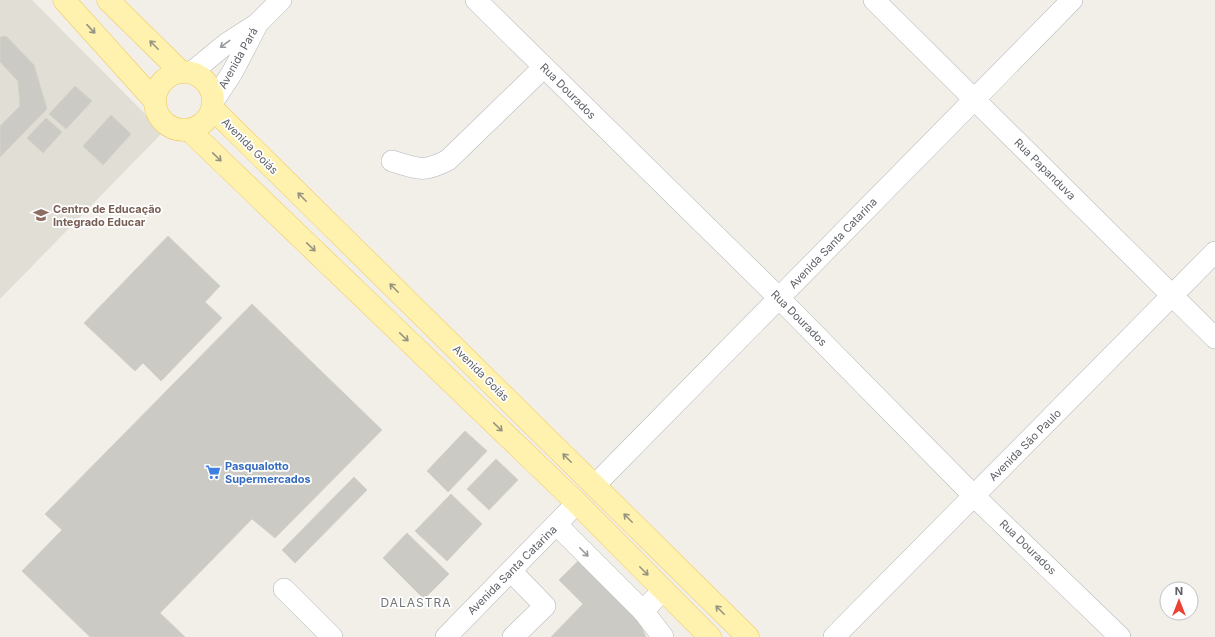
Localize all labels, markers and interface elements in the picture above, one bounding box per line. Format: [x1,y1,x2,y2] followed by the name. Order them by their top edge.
[86,24,96,34] one-way arrow
[215,25,261,91] street label: Avenida Pará
[149,40,158,50] one-way arrow
[220,40,231,49] one-way arrow
[537,60,599,122] street label: Rua Dourados
[219,115,281,177] street label: Avenida Goiás
[1011,135,1079,203] street label: Rua Papanduva
[212,152,222,162] one-way arrow
[297,192,307,202] one-way arrow
[786,195,880,291] street label: Avenida Santa Catarina
[53,202,162,229] place label: Centro de Educação Integrado Educar
[32,206,50,224] school or university icon: Centro de Educação Integrado Educar
[306,242,316,252] one-way arrow
[390,284,400,294] one-way arrow
[768,287,830,349] street label: Rua Dourados
[399,332,409,342] one-way arrow
[450,342,512,404] street label: Avenida Goiás
[986,406,1064,484] street label: Avenida São Paulo
[493,422,503,432] one-way arrow
[562,453,572,463] one-way arrow
[225,459,311,486] place label: Pasqualotto Supermercados
[204,463,222,481] supermarket icon: Pasqualotto Supermercados
[623,513,633,523] one-way arrow
[997,516,1059,578] street label: Rua Dourados
[464,522,560,618] street label: Avenida Santa Catarina
[579,547,589,557] one-way arrow
[639,566,649,576] one-way arrow
[1159,581,1199,621] north arrow
[1175,584,1183,598] text: N
[380,595,452,610] district label: DALASTRA
[715,605,725,615] one-way arrow

